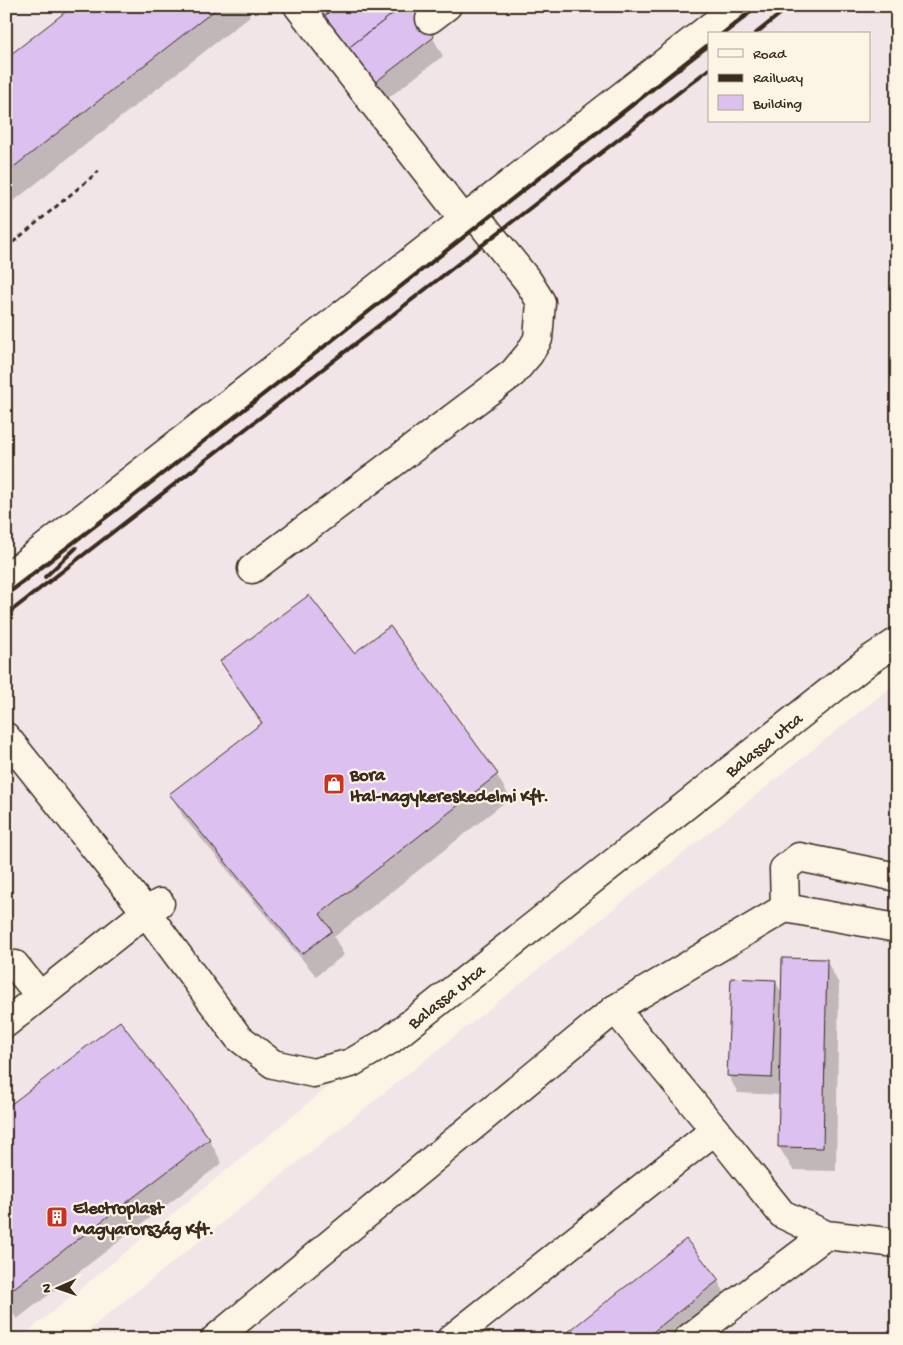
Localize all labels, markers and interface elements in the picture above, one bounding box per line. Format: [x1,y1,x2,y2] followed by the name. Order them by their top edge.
[708,32,870,122] legend
[753,46,787,64] text: Road
[753,70,804,88] text: Railway
[752,96,802,114] text: Building
[721,708,808,784] street label: Balassa utca
[349,766,549,808] place label: Bora Ital-nagykereskedelmi Kft.
[322,772,346,796] shop icon: Bora Ital-nagykereskedelmi Kft.
[404,960,491,1035] street label: Balassa utca
[73,1199,214,1241] place label: Electroplast Magyarország Kft.
[45,1205,69,1229] building icon: Electroplast Magyarország Kft.
[32,1262,82,1312] north arrow
[39,1284,56,1293] text: N

